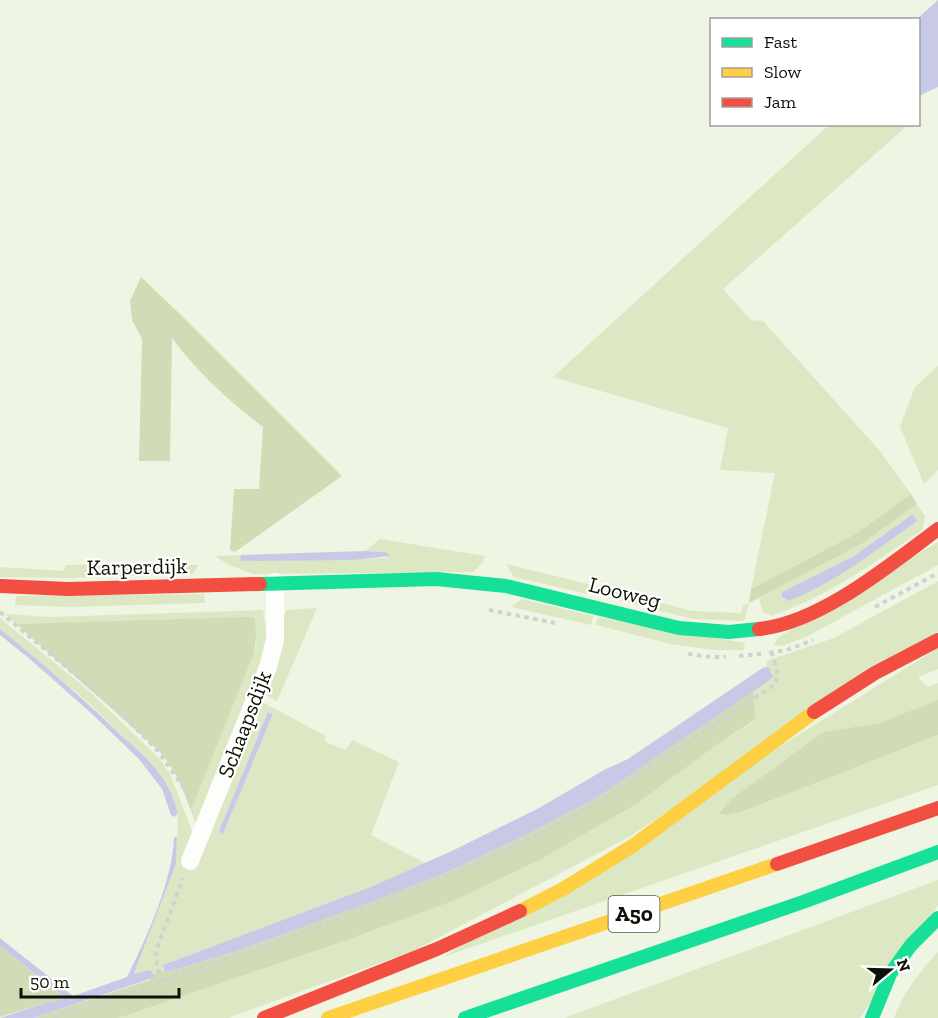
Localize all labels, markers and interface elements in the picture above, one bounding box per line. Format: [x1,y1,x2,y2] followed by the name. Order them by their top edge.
[710,18,920,126] legend
[764,31,797,53] text: Fast
[764,61,801,83] text: Slow
[764,91,796,113] text: Jam
[86,552,188,581] street label: Karperdijk
[586,571,664,614] street label: Looweg
[212,666,277,781] street label: Schaapsdijk
[608,896,660,932] road number: A50
[860,940,920,1000] north arrow
[893,956,915,974] text: N
[21,961,178,999] scale bar
[30,971,70,993] text: 50 m

